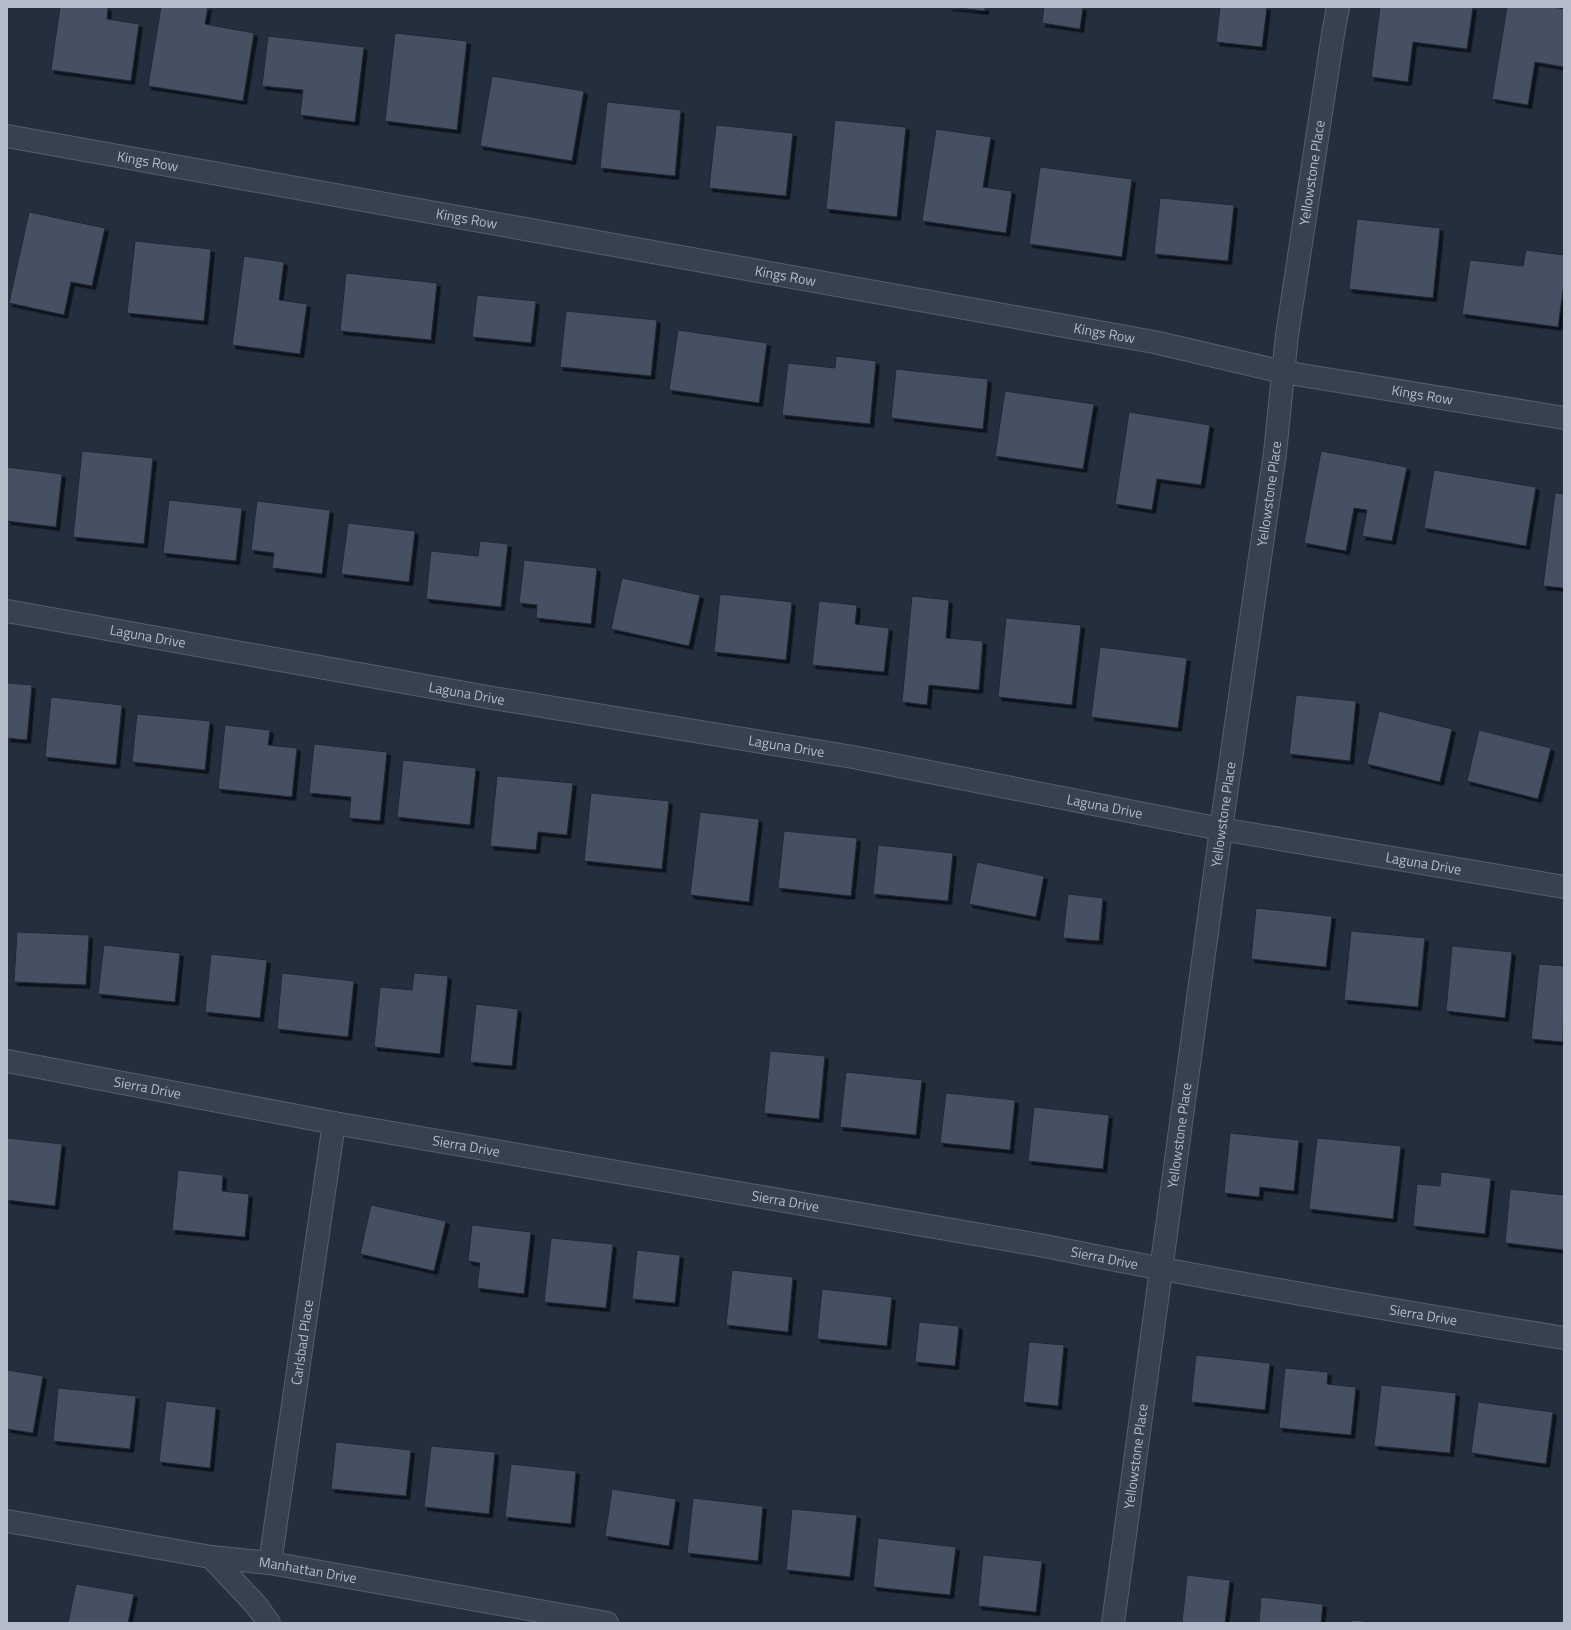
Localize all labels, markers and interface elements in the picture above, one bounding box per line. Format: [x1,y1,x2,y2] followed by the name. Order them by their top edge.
[1293,118,1330,227] street label: Yellowstone Place
[116,145,180,177] street label: Kings Row
[434,202,499,234] street label: Kings Row
[753,260,818,291] street label: Kings Row
[1072,317,1137,348] street label: Kings Row
[1390,379,1455,410] street label: Kings Row
[1251,440,1286,548] street label: Yellowstone Place
[108,619,187,653] street label: Laguna Drive
[427,676,506,710] street label: Laguna Drive
[747,729,826,762] street label: Laguna Drive
[1205,760,1241,868] street label: Yellowstone Place
[1065,788,1144,823] street label: Laguna Drive
[1384,846,1463,880] street label: Laguna Drive
[112,1070,183,1104] street label: Sierra Drive
[1161,1081,1196,1189] street label: Yellowstone Place
[431,1129,502,1162] street label: Sierra Drive
[750,1184,821,1217] street label: Sierra Drive
[1069,1240,1140,1274] street label: Sierra Drive
[285,1298,318,1386] street label: Carlsbad Place
[1388,1299,1459,1330] street label: Sierra Drive
[1118,1402,1153,1511] street label: Yellowstone Place
[258,1551,359,1588] street label: Manhattan Drive

